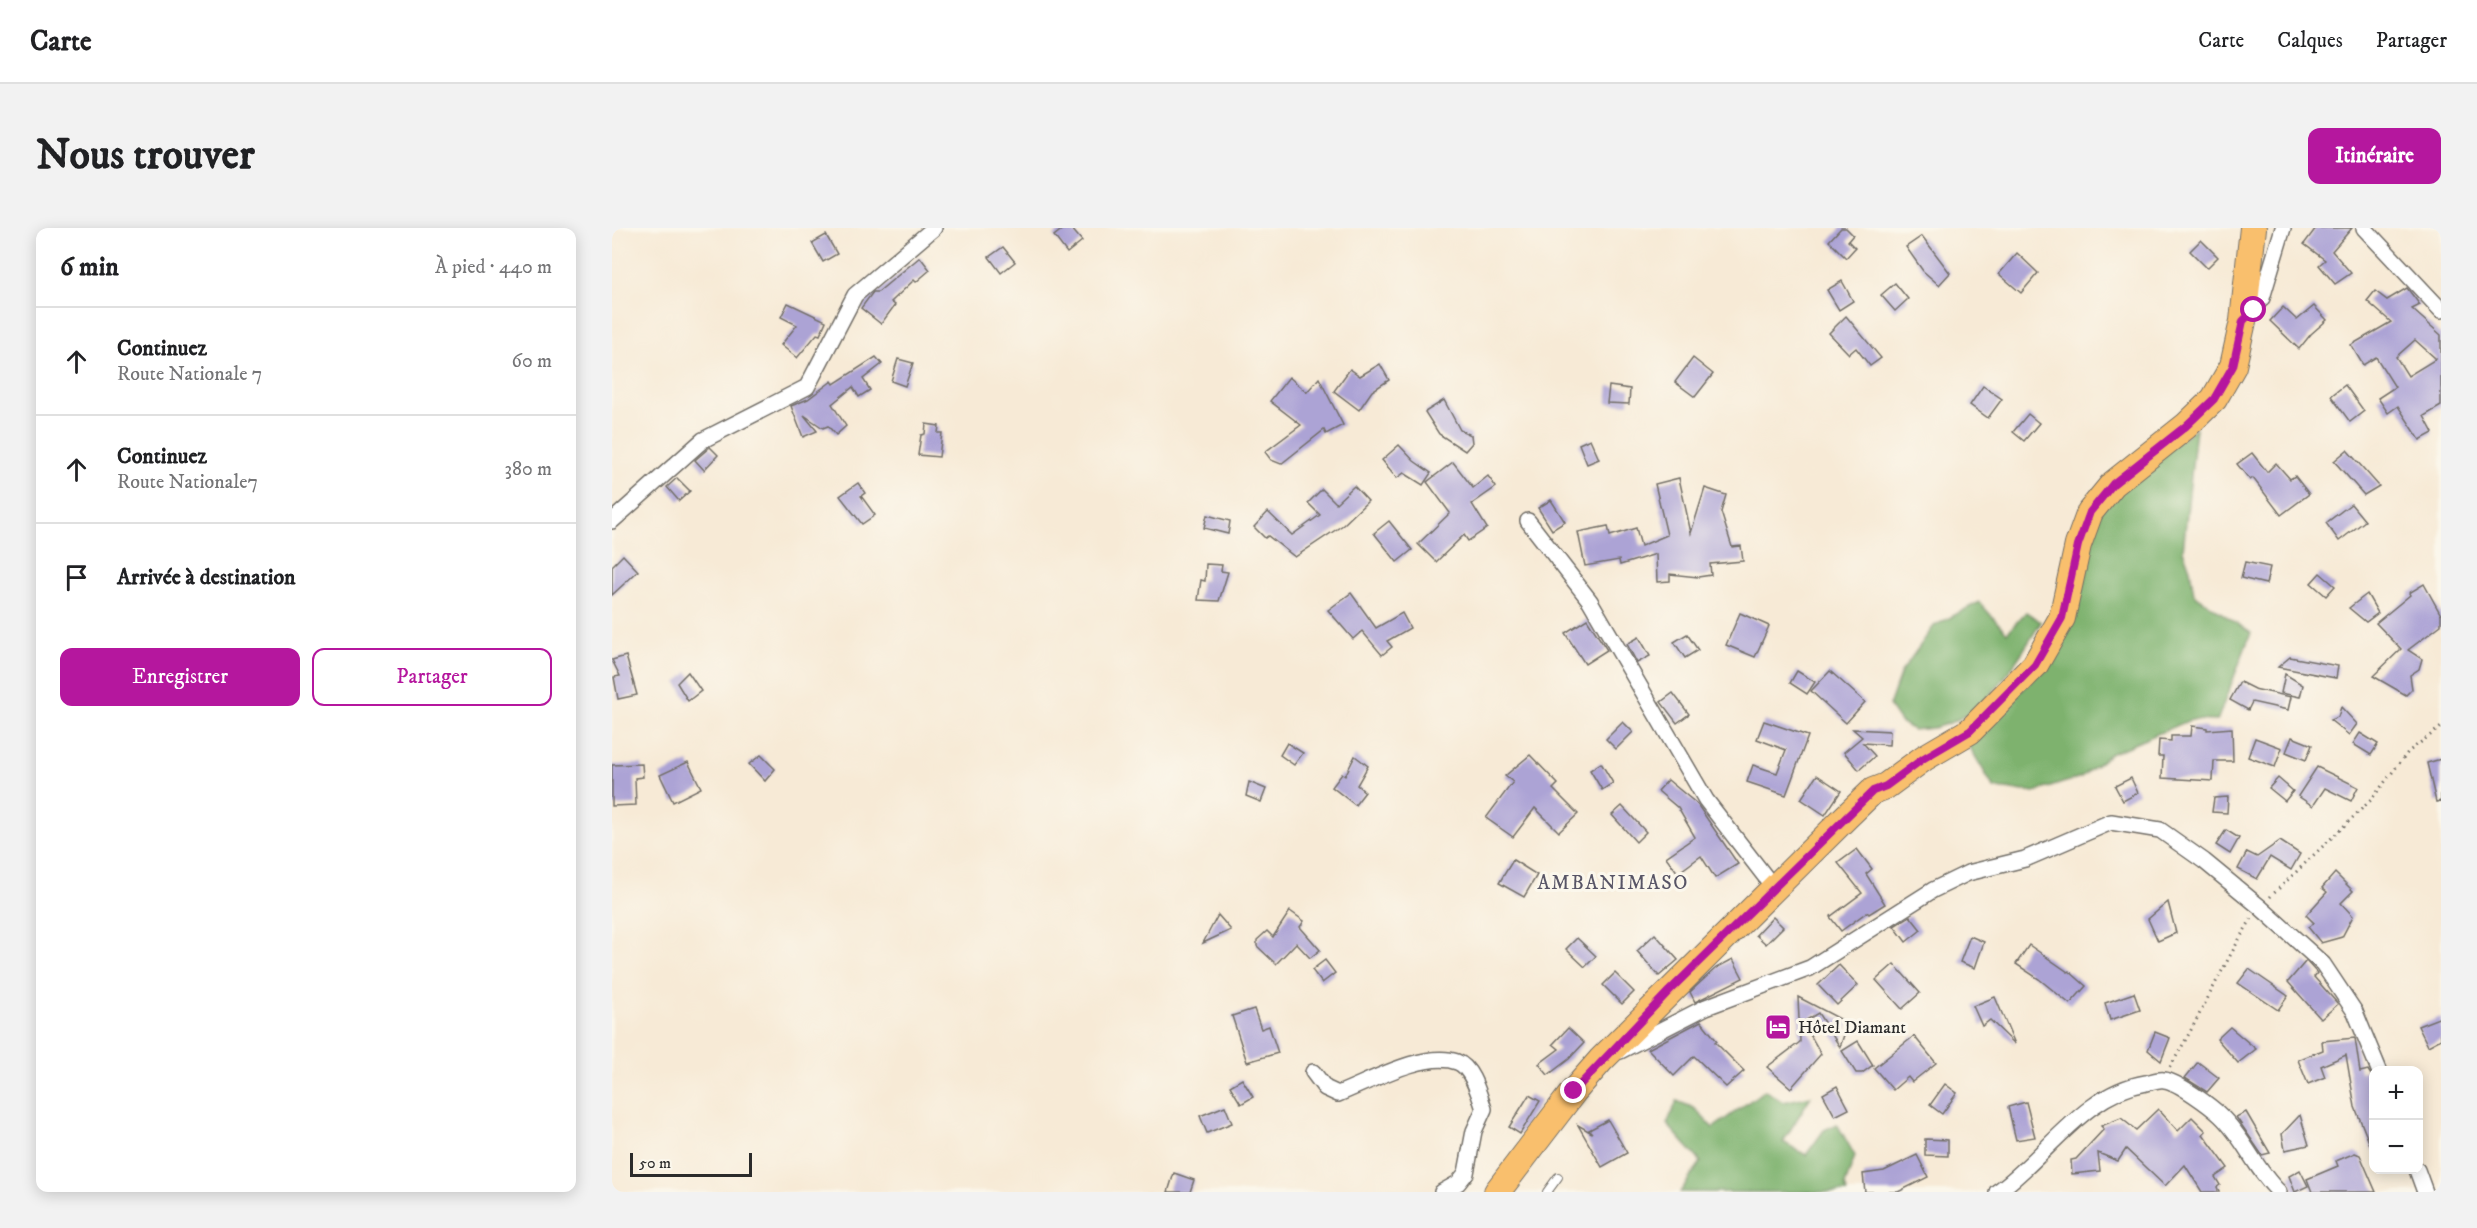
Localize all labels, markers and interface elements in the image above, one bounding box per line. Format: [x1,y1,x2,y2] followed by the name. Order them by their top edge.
[30,24,92,59] text: Carte
[2198,28,2244,54] text: Carte
[2277,28,2343,54] text: Calques
[2376,28,2447,54] text: Partager
[2308,128,2441,184] button: Itinéraire
[36,130,255,182] text: Nous trouver
[60,251,119,284] text: 6 min
[435,255,552,280] text: À pied · 440 m
[2240,296,2266,322] route start
[117,335,207,362] text: Continuez
[60,345,93,378] icon: ahead
[512,349,552,374] text: 60 m
[117,362,262,387] text: Route Nationale 7
[117,443,207,470] text: Continuez
[60,453,93,486] icon: ahead
[504,457,552,482] text: 380 m
[117,470,258,495] text: Route Nationale7
[60,561,93,594] icon: arrive
[117,564,296,591] text: Arrivée à destination
[60,648,300,706] button: Enregistrer
[312,648,552,706] button: Partager
[1537,871,1689,896] district label: AMBANIMASO
[1763,1012,1793,1042] hotel icon: Hôtel Diamant
[1798,1017,1906,1039] place label: Hôtel Diamant
[2369,1066,2423,1174] map controls
[2369,1066,2423,1120] button: +
[1560,1077,1586,1103] route end
[2369,1120,2423,1174] button: −
[630,1150,752,1178] scale bar
[639,1153,671,1173] text: 50 m

